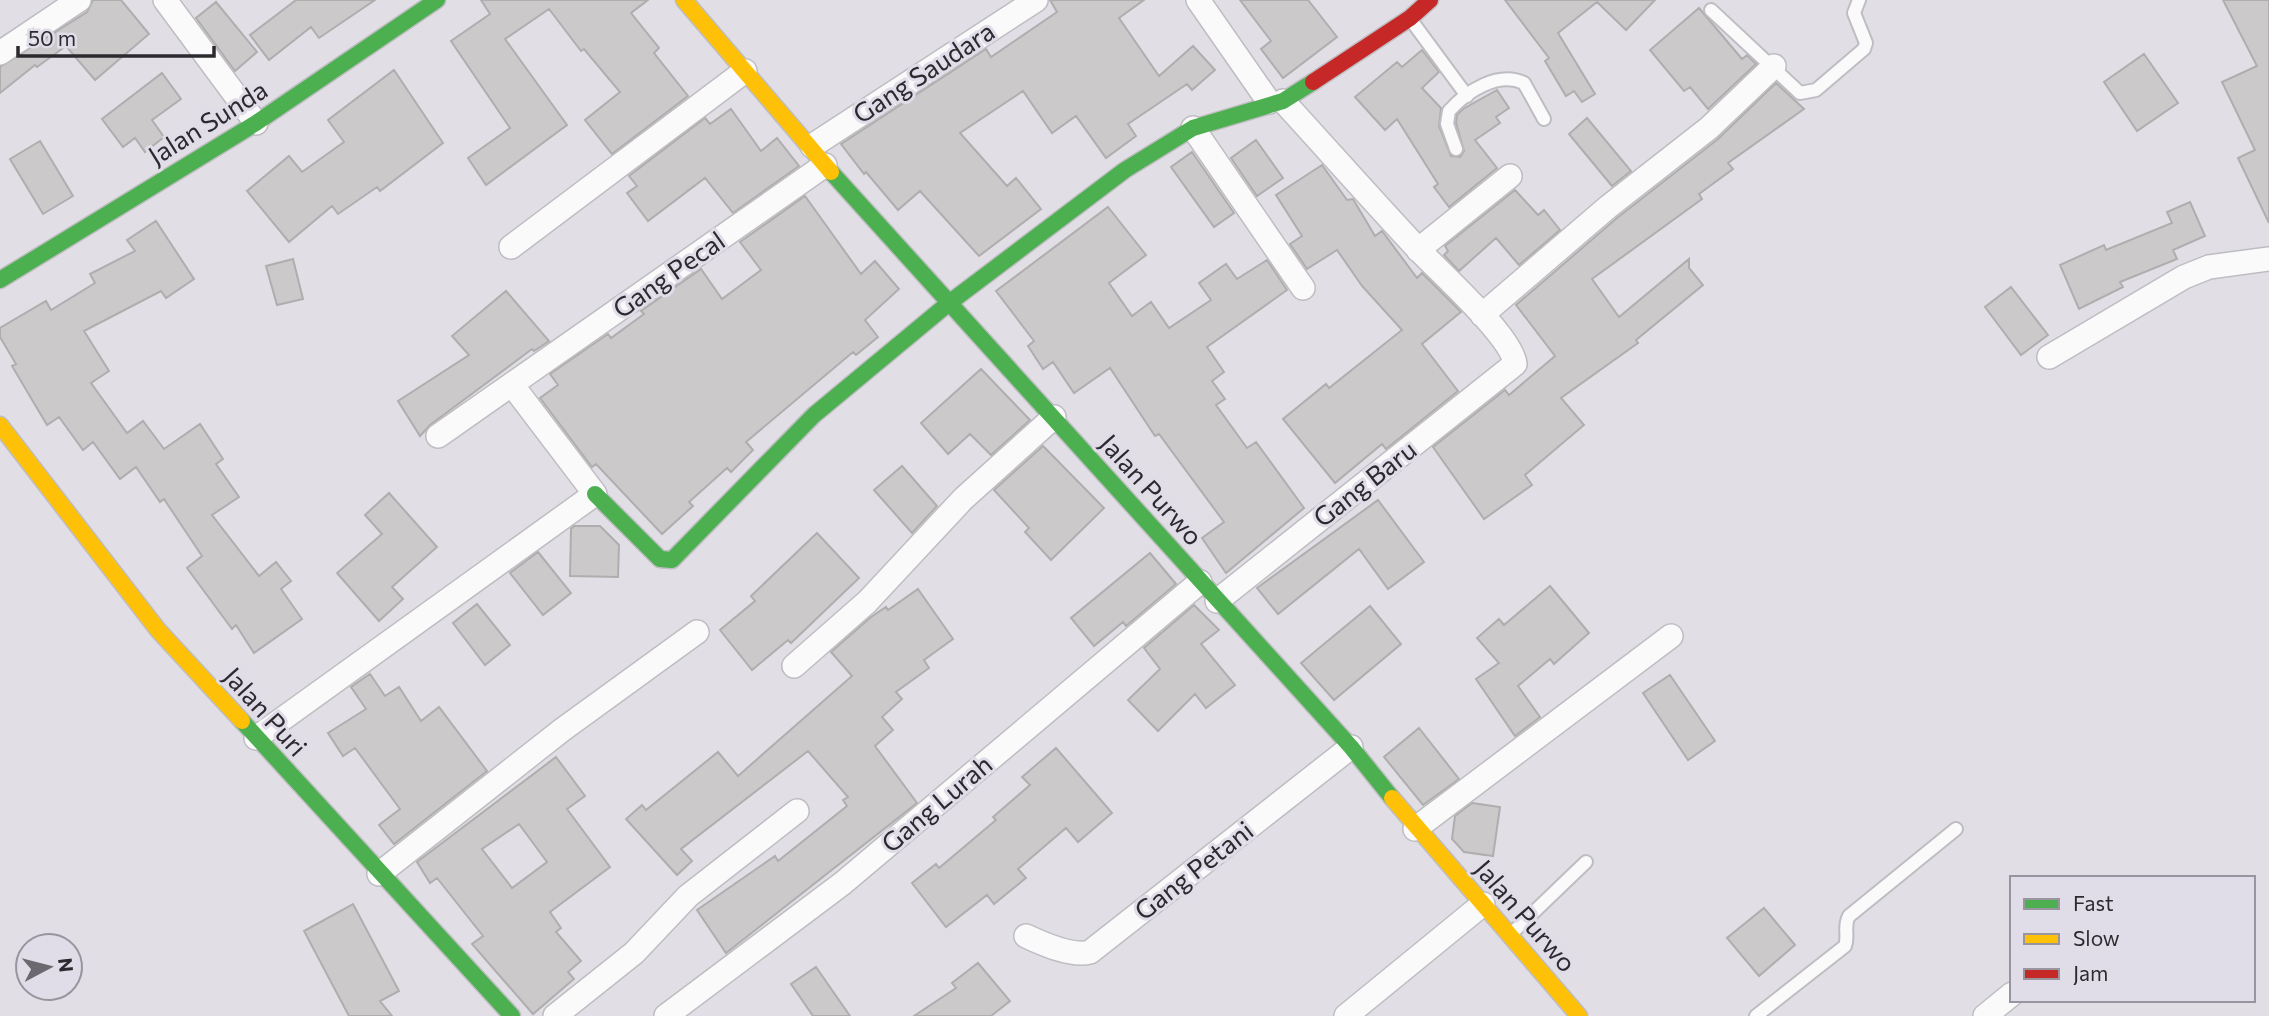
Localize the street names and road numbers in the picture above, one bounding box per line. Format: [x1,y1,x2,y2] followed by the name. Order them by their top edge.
[847,15,1000,129] street label: Gang Saudara
[142,73,272,171] street label: Jalan Sunda
[606,224,730,324] street label: Gang Pecal
[1094,427,1210,551] street label: Jalan Purwo
[1306,433,1422,533] street label: Gang Baru
[218,660,314,762] street label: Jalan Puri
[874,748,998,858] street label: Gang Lurah
[1128,814,1259,926] street label: Gang Petani
[1469,853,1583,977] street label: Jalan Purwo

